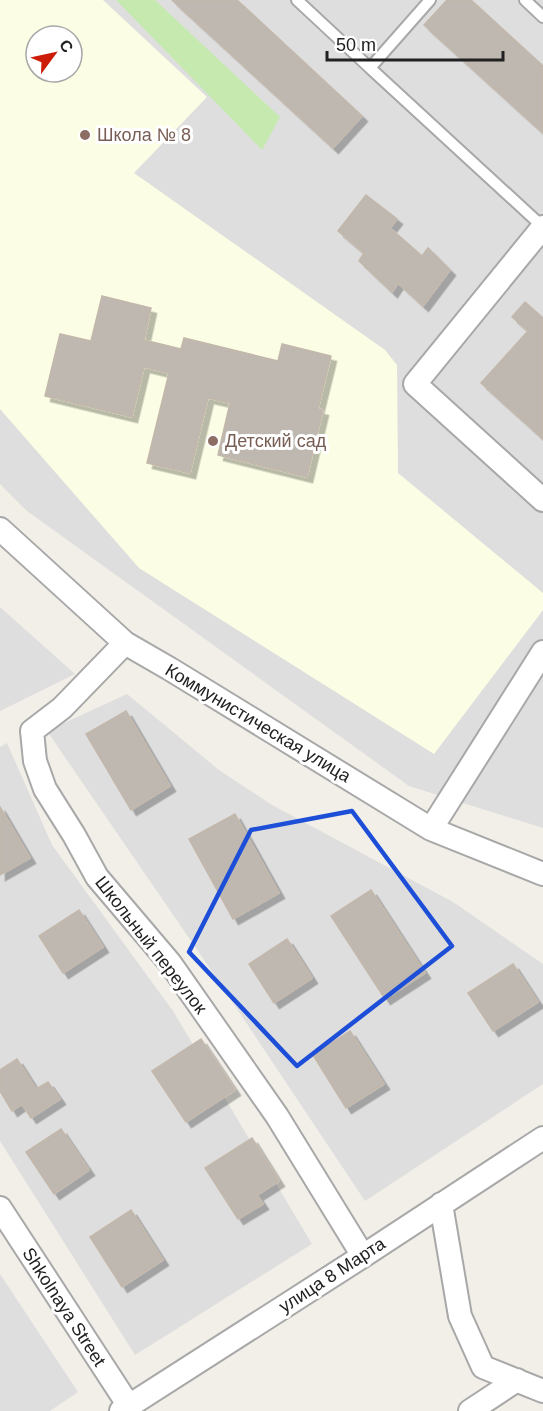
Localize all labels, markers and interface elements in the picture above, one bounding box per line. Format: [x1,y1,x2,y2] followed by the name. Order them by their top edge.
[24,24,84,84] north arrow
[327,24,502,62] scale bar
[336,35,376,55] text: 50 m
[56,37,77,56] text: С
[97,125,191,145] place label: Школа № 8
[78,128,92,142] marker: Школа № 8
[225,431,327,451] place label: Детский сад
[206,434,220,448] marker: Детский сад
[162,660,355,787] street label: Коммунистическая улица
[91,872,211,1018] street label: Школьный переулок
[275,1233,390,1317] street label: улица 8 Марта
[18,1244,110,1370] street label: Shkolnaya Street

